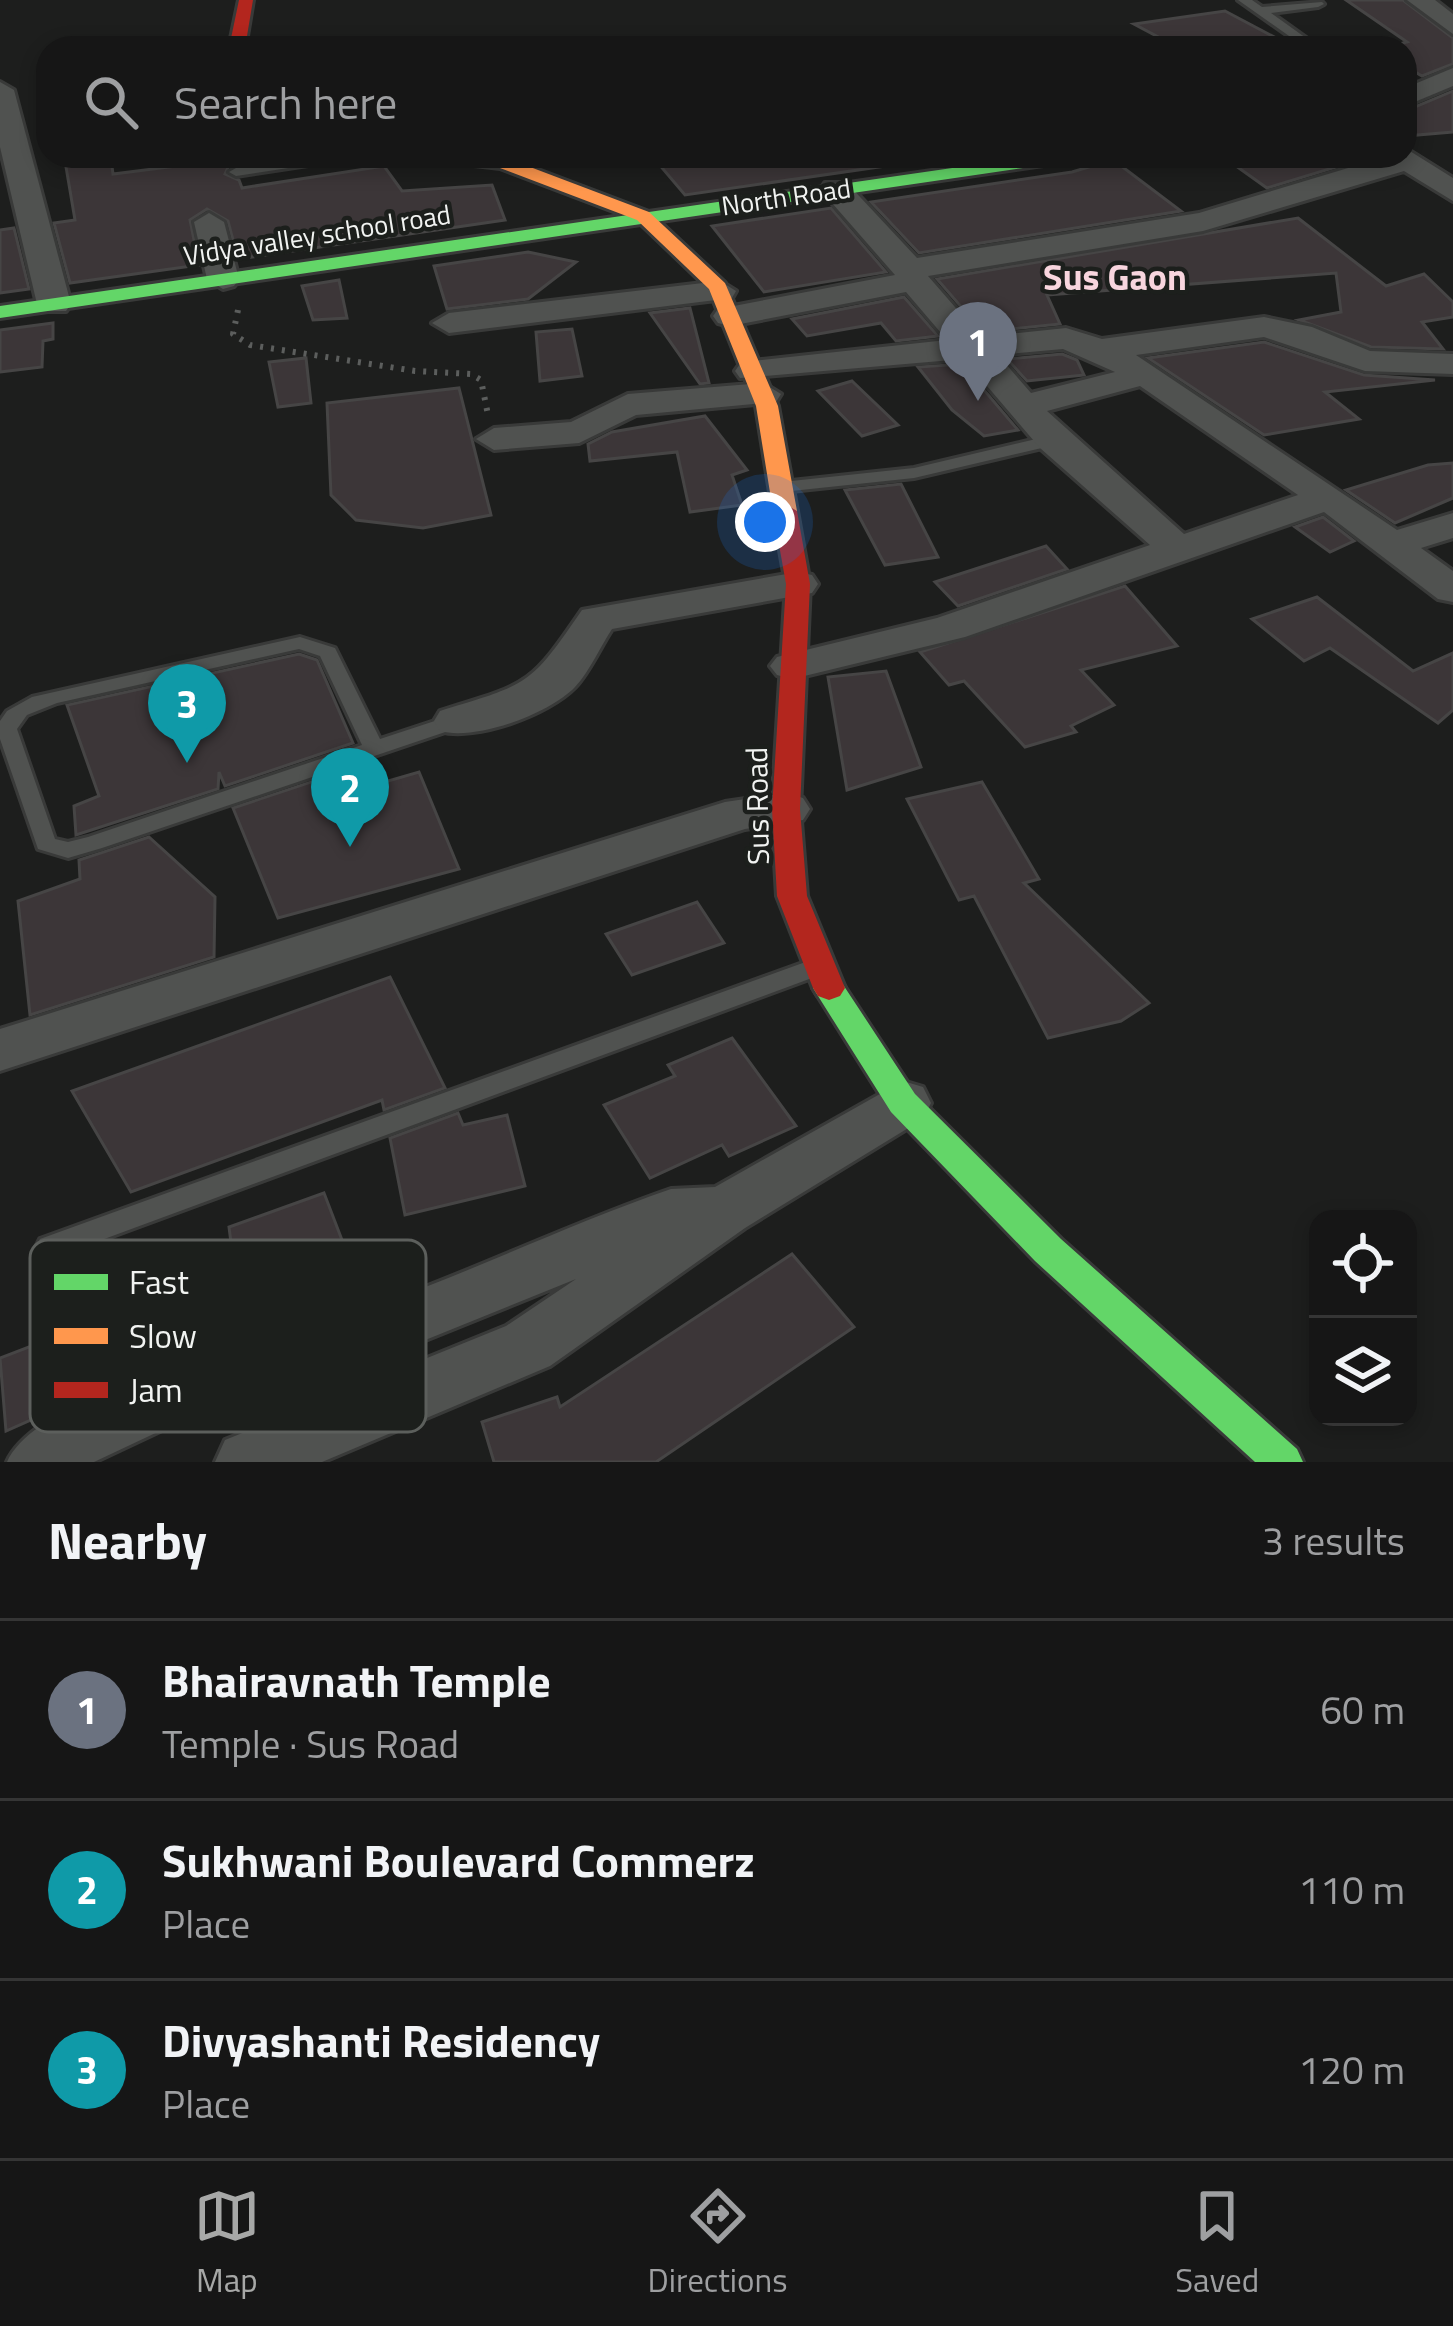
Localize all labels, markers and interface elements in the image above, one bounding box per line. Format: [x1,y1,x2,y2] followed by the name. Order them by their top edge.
[36,36,1417,168] search box
[174,68,397,136] text: Search here
[78,69,144,135] icon: search
[719,167,853,225] street label: North Road
[180,193,454,275] street label: Vidya valley school road
[1043,249,1187,304] district label: Sus Gaon
[939,302,1017,401] pin: 1
[735,492,795,552] your location
[148,664,226,763] pin: 3
[733,747,781,865] street label: Sus Road
[311,748,389,847] pin: 2
[1309,1210,1417,1426] map controls
[1309,1210,1417,1318] button: locate
[30,1240,426,1432] legend
[129,1257,189,1307] text: Fast
[129,1311,197,1361] text: Slow
[1309,1318,1417,1426] button: layers
[129,1365,183,1415] text: Jam
[48,1501,207,1579] text: Nearby
[1262,1511,1405,1570] text: 3 results
[162,1646,551,1714] text: Bhairavnath Temple
[76,1680,98,1739] text: 1
[1320,1680,1405,1739] text: 60 m
[162,1714,459,1773] text: Temple · Sus Road
[162,1826,755,1894] text: Sukhwani Boulevard Commerz
[76,1860,98,1919] text: 2
[1298,1860,1405,1919] text: 110 m
[162,1894,250,1953] text: Place
[162,2006,600,2074] text: Divyashanti Residency
[76,2040,98,2099] text: 3
[1298,2040,1405,2099] text: 120 m
[162,2074,250,2133] text: Place
[194,2183,260,2305] tab: Map
[648,2183,787,2305] tab: Directions
[1175,2183,1259,2305] tab: Saved

